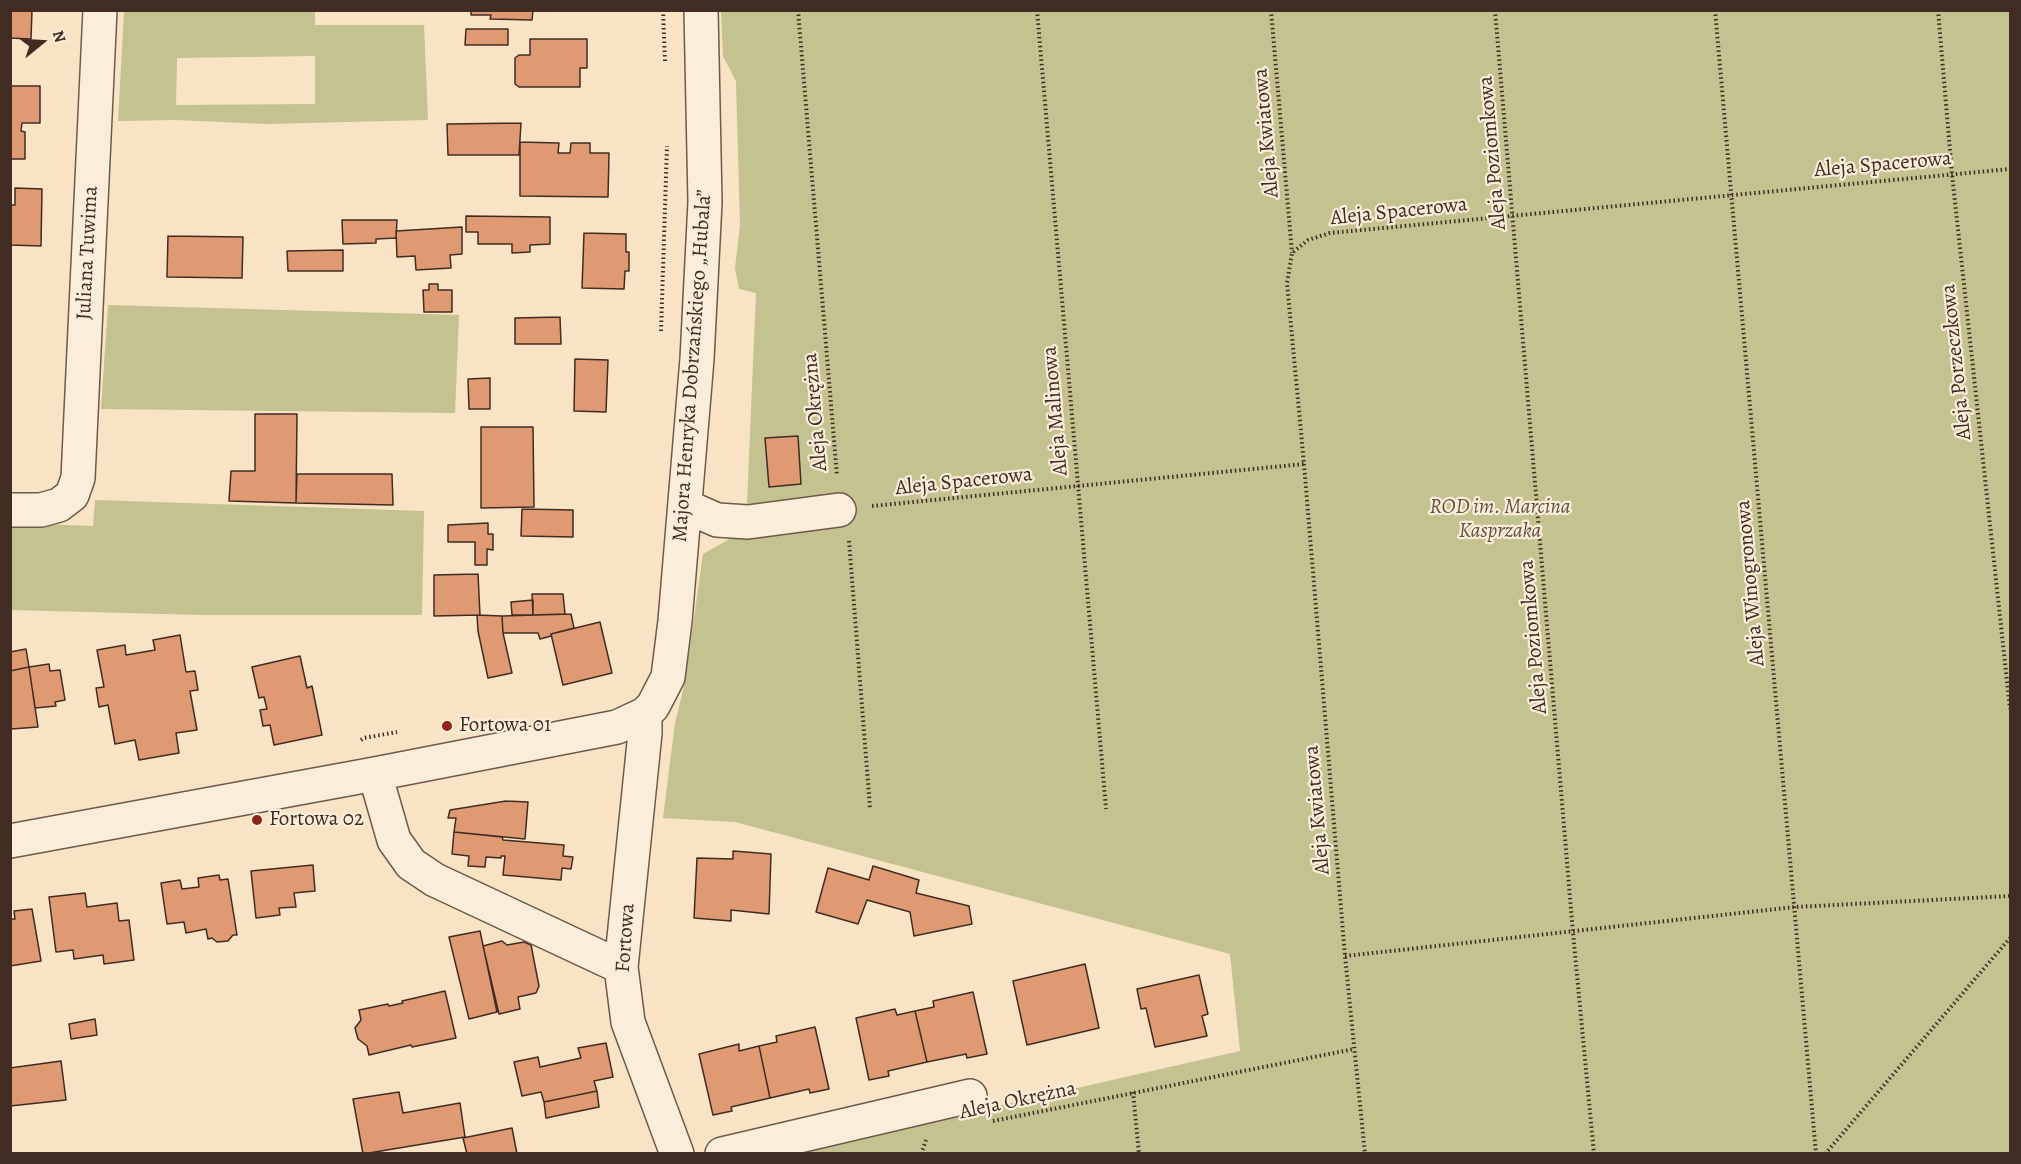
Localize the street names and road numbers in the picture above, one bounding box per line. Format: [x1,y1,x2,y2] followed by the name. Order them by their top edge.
[1249,67,1285,199] street label: Aleja Kwiatowa
[1474,75,1512,231] street label: Aleja Poziomkowa
[1813,146,1953,184] street label: Aleja Spacerowa
[72,185,104,321] street label: Juliana Tuwima
[668,189,718,543] street label: Majora Henryka Dobrzańskiego „Hubala”
[1329,192,1469,232] street label: Aleja Spacerowa
[1936,283,1978,441] street label: Aleja Porzeczkowa
[1038,345,1074,477] street label: Aleja Malinowa
[798,352,834,472] street label: Aleja Okrężna
[894,462,1034,502] street label: Aleja Spacerowa
[1731,499,1771,667] street label: Aleja Winogronowa
[1515,559,1553,715] street label: Aleja Poziomkowa
[1300,744,1336,876] street label: Aleja Kwiatowa
[611,902,641,974] street label: Fortowa
[957,1076,1079,1126] street label: Aleja Okrężna

